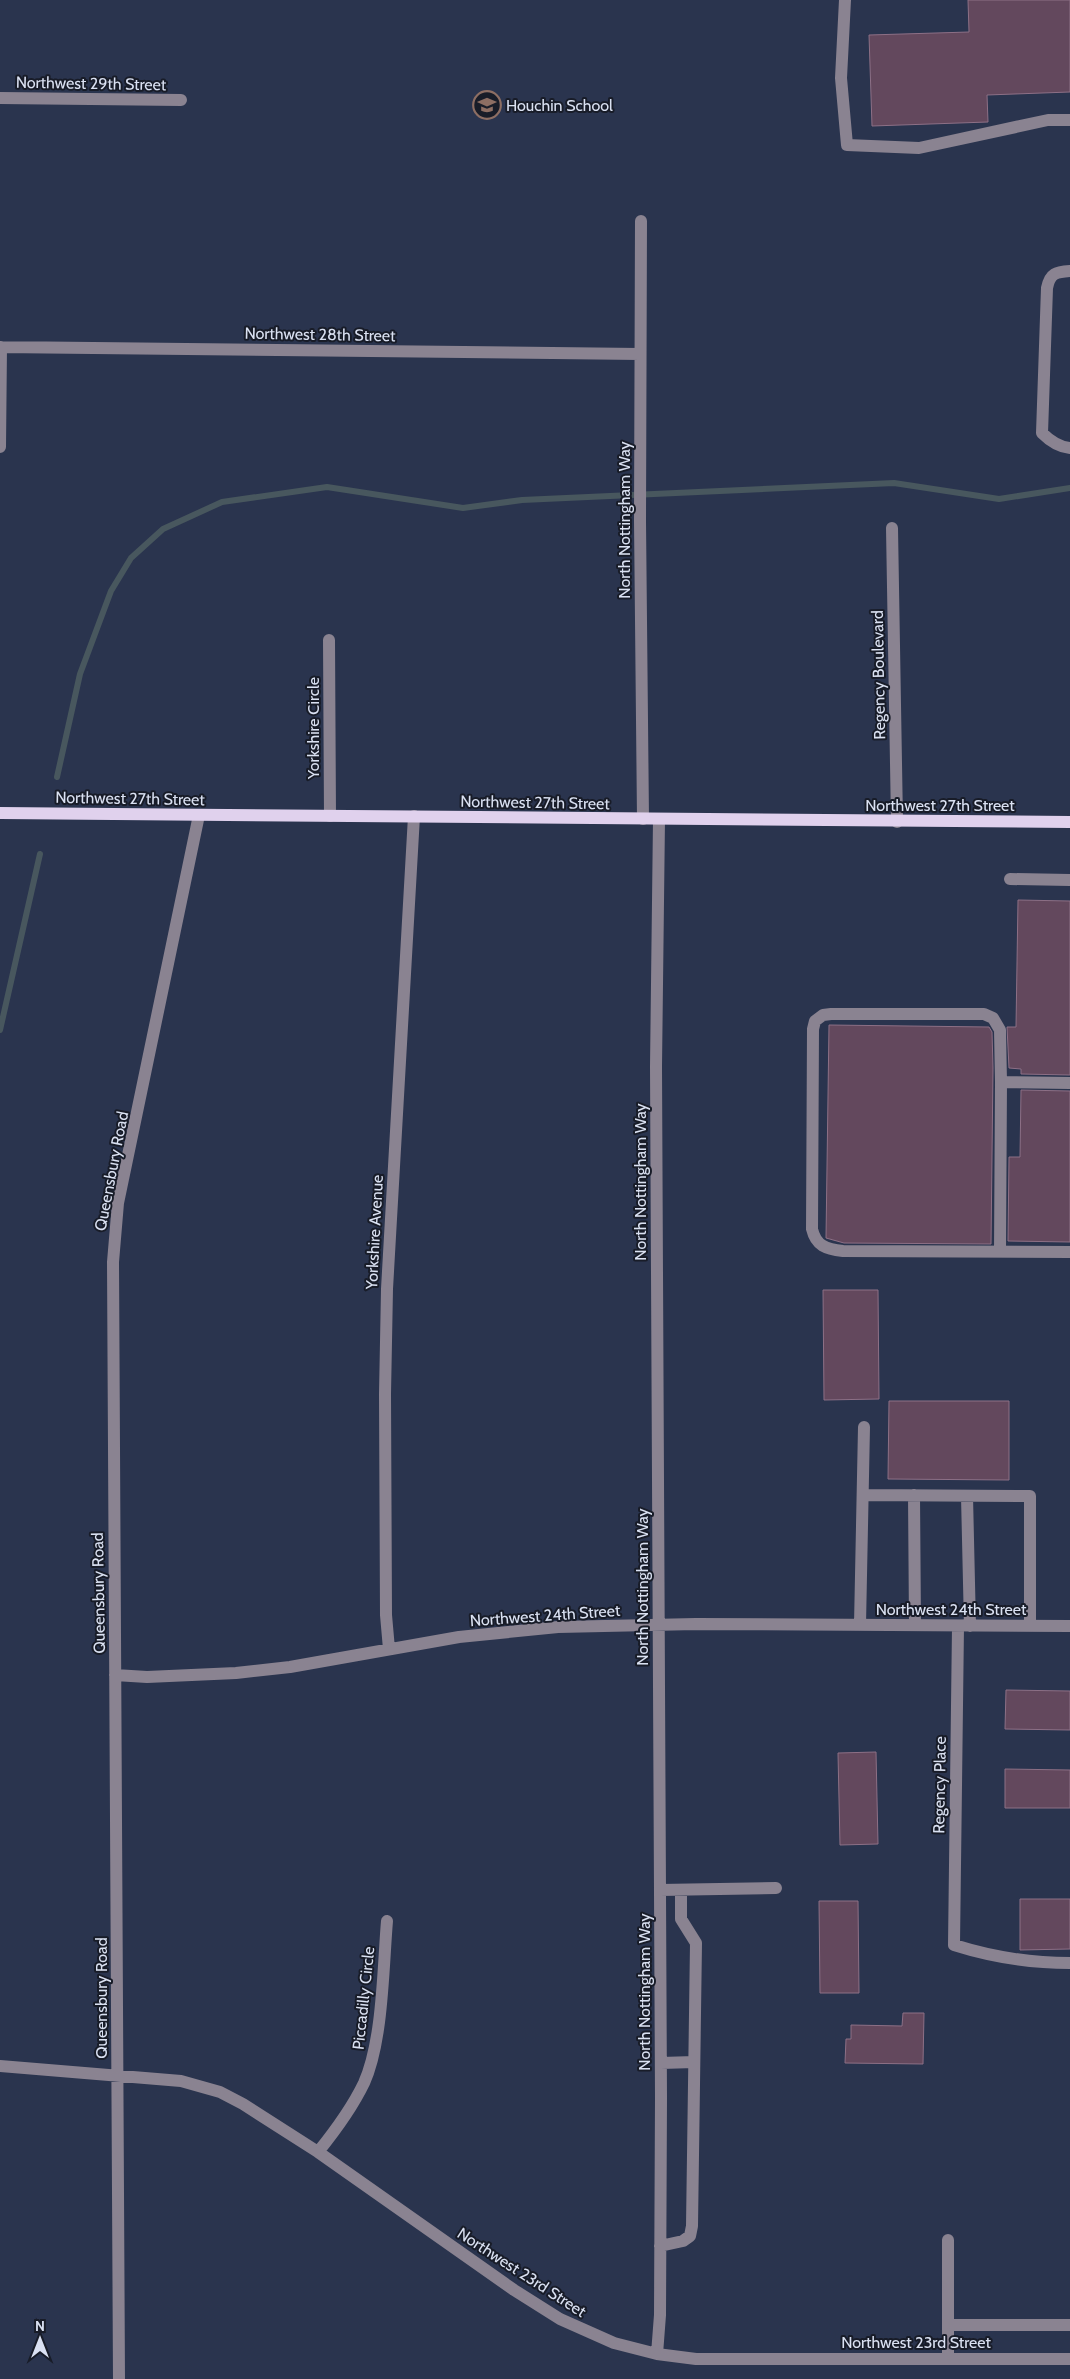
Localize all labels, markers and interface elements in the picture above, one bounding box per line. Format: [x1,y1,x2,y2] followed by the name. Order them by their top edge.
[16,73,167,94] street label: Northwest 29th Street
[472,90,502,120] school or university icon: Houchin School
[506,96,613,115] place label: Houchin School
[244,324,396,345] street label: Northwest 28th Street
[615,441,634,599] street label: North Nottingham Way
[868,610,889,740] street label: Regency Boulevard
[304,677,323,780] street label: Yorkshire Circle
[55,788,205,809] street label: Northwest 27th Street
[460,792,610,813] street label: Northwest 27th Street
[865,796,1015,815] street label: Northwest 27th Street
[631,1103,650,1261] street label: North Nottingham Way
[91,1110,132,1232] street label: Queensbury Road
[362,1174,387,1291] street label: Yorkshire Avenue
[633,1508,652,1666] street label: North Nottingham Way
[88,1532,109,1654] street label: Queensbury Road
[876,1600,1027,1619] street label: Northwest 24th Street
[469,1601,621,1630] street label: Northwest 24th Street
[929,1736,950,1834] street label: Regency Place
[635,1913,654,2071] street label: North Nottingham Way
[92,1937,111,2059] street label: Queensbury Road
[349,1945,378,2051] street label: Piccadilly Circle
[454,2224,590,2321] street label: Northwest 23rd Street
[15,2314,65,2364] north arrow
[35,2317,45,2335] text: N
[841,2333,991,2352] street label: Northwest 23rd Street

